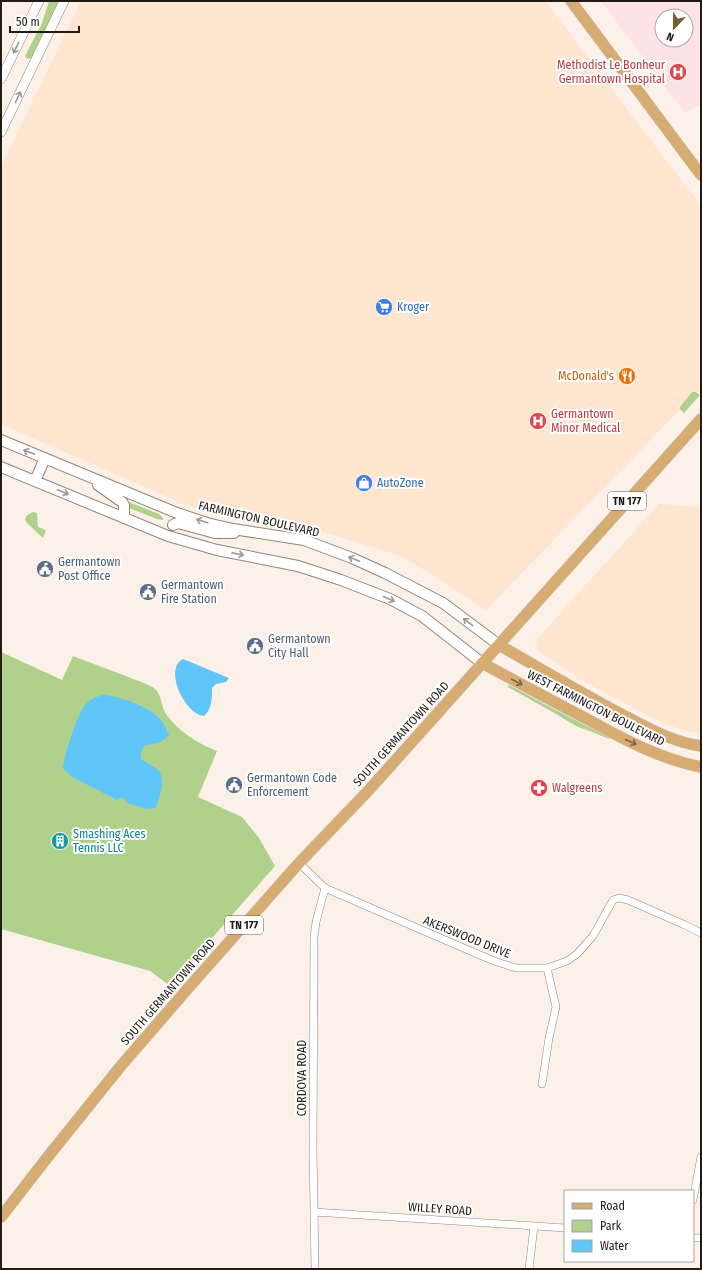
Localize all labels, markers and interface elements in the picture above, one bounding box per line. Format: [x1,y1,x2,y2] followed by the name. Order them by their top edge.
[10,8,79,34] scale bar
[654,8,694,48] north arrow
[16,15,40,29] text: 50 m
[665,30,676,44] text: N
[12,42,19,54] one-way arrow
[557,58,666,86] place label: Methodist Le Bonheur Germantown Hospital
[668,62,688,82] hospital icon: Methodist Le Bonheur Germantown Hospital
[15,91,22,103] one-way arrow
[374,297,394,317] supermarket icon: Kroger
[397,300,430,314] place label: Kroger
[617,366,637,386] restaurant icon: McDonald's
[558,369,614,383] place label: McDonald's
[551,407,620,435] place label: Germantown Minor Medical
[528,411,548,431] hospital icon: Germantown Minor Medical
[23,448,35,455] one-way arrow
[354,473,374,493] shop icon: AutoZone
[377,476,424,490] place label: AutoZone
[56,489,68,497] one-way arrow
[608,492,646,510] road number: TN 177
[197,498,321,540] street label: FARMINGTON BOULEVARD
[195,517,208,524] one-way arrow
[231,551,244,559] one-way arrow
[58,555,121,583] place label: Germantown Post Office
[349,555,361,563] one-way arrow
[35,559,55,579] public building icon: Germantown Post Office
[161,578,224,606] place label: Germantown Fire Station
[138,582,158,602] public building icon: Germantown Fire Station
[382,596,394,603] one-way arrow
[462,617,473,626] one-way arrow
[268,632,331,660] place label: Germantown City Hall
[245,636,265,656] public building icon: Germantown City Hall
[525,667,667,749] street label: WEST FARMINGTON BOULEVARD
[510,678,522,686] one-way arrow
[350,679,452,789] street label: SOUTH GERMANTOWN ROAD
[625,739,637,746] one-way arrow
[247,771,337,799] place label: Germantown Code Enforcement
[224,775,244,795] public building icon: Germantown Code Enforcement
[529,778,549,798] pharmacy icon: Walgreens
[552,781,602,795] place label: Walgreens
[73,827,146,855] place label: Smashing Aces Tennis LLC
[50,831,70,851] building icon: Smashing Aces Tennis LLC
[421,913,513,961] street label: AKERSWOOD DRIVE
[225,916,263,934] road number: TN 177
[118,936,218,1048] street label: SOUTH GERMANTOWN ROAD
[295,1040,309,1116] street label: CORDOVA ROAD
[564,1190,694,1262] legend
[600,1199,625,1213] text: Road
[407,1200,473,1218] street label: WILLEY ROAD
[600,1219,622,1233] text: Park
[600,1239,629,1253] text: Water

